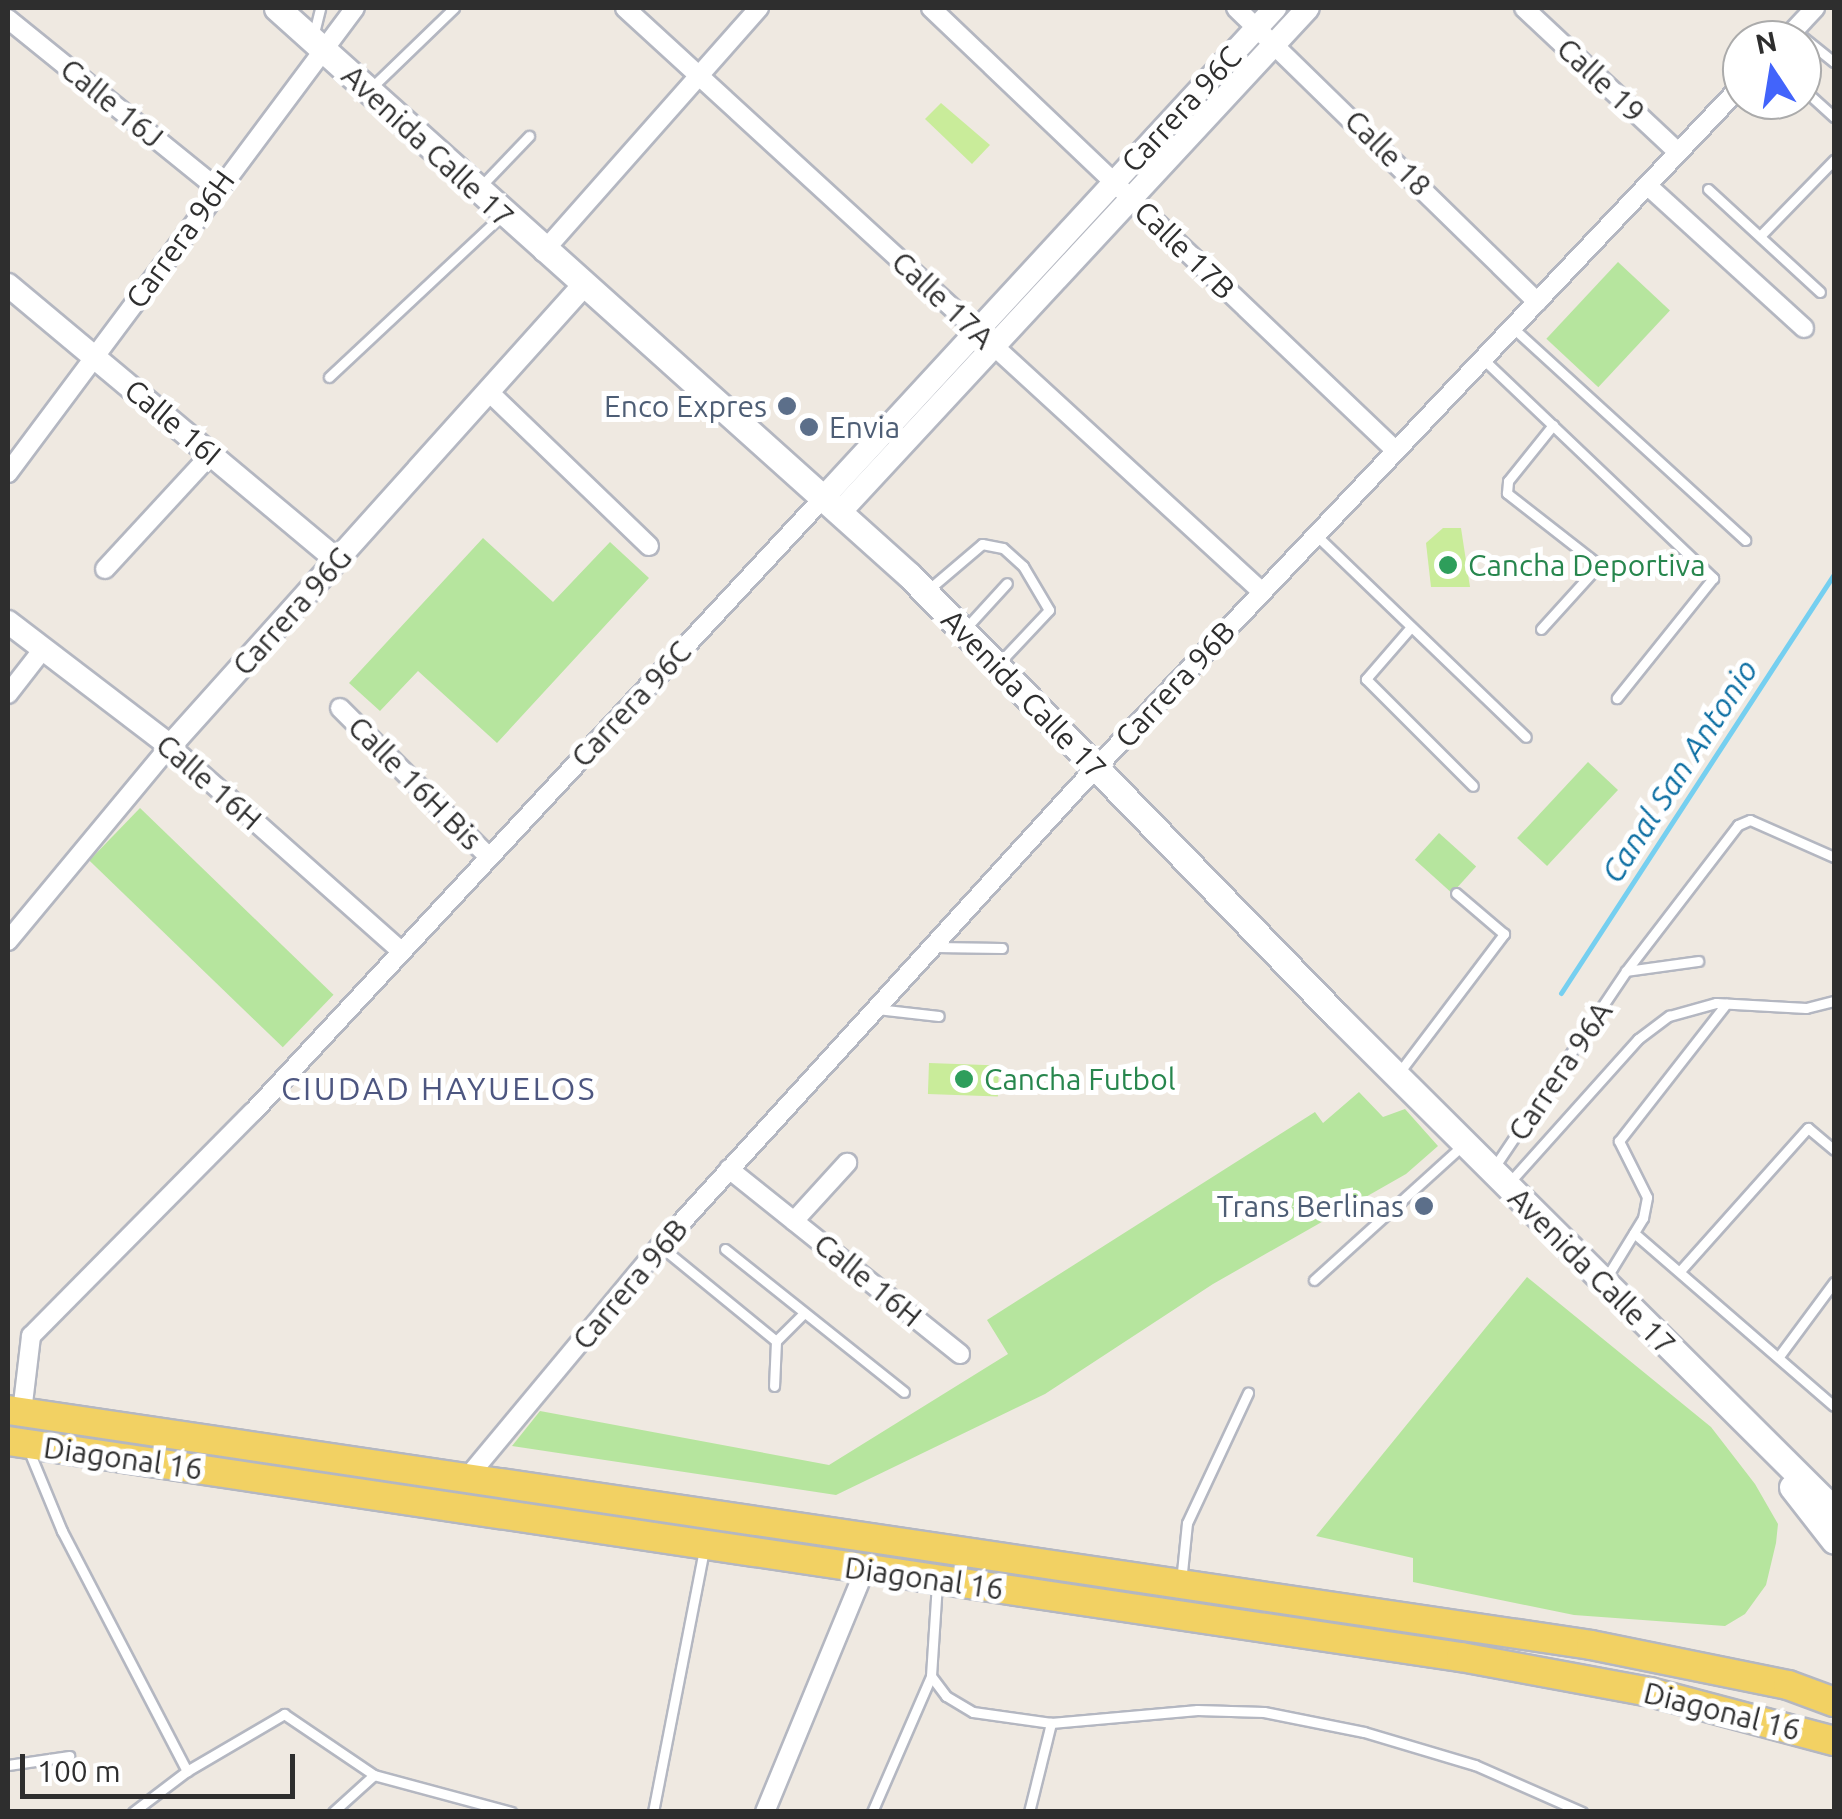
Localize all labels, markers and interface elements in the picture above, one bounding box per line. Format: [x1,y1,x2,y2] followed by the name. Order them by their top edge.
[1722,20,1822,120] north arrow
[1753,25,1780,59] text: N
[1550,30,1652,130] street label: Calle 19
[1114,39,1248,179] street label: Carrera 96C
[53,51,171,155] street label: Calle 16J
[335,57,521,235] street label: Avenida Calle 17
[1338,103,1438,203] street label: Calle 18
[118,163,242,315] street label: Carrera 96H
[1127,193,1243,307] street label: Calle 17B
[885,244,1001,356] street label: Calle 17A
[118,371,228,473] street label: Calle 16I
[604,388,767,424] place label: Enco Expres
[776,395,798,417] marker: Enco Expres
[829,409,900,445] place label: Envia
[798,416,820,438] marker: Envia
[225,539,359,683] street label: Carrera 96G
[1468,547,1706,583] place label: Cancha Deportiva
[1437,554,1459,576] marker: Cancha Deportiva
[934,602,1114,786] street label: Avenida Calle 17
[1107,613,1243,755] street label: Carrera 96B
[564,634,698,774] street label: Carrera 96C
[1593,652,1765,890] water label: Canal San Antonio
[341,709,489,857] street label: Calle 16H Bis
[149,727,269,837] street label: Calle 16H
[1500,995,1620,1147] street label: Carrera 96A
[984,1061,1176,1097] place label: Cancha Futbol
[953,1068,975,1090] marker: Cancha Futbol
[281,1069,597,1107] district label: CIUDAD HAYUELOS
[1501,1180,1683,1362] street label: Avenida Calle 17
[1217,1188,1404,1224] place label: Trans Berlinas
[1413,1195,1435,1217] marker: Trans Berlinas
[565,1211,695,1357] street label: Carrera 96B
[807,1226,929,1334] street label: Calle 16H
[41,1429,205,1487] street label: Diagonal 16
[842,1549,1006,1607] street label: Diagonal 16
[1640,1674,1804,1748] street label: Diagonal 16
[25,1734,300,1796] scale bar
[37,1754,121,1788] text: 100 m

